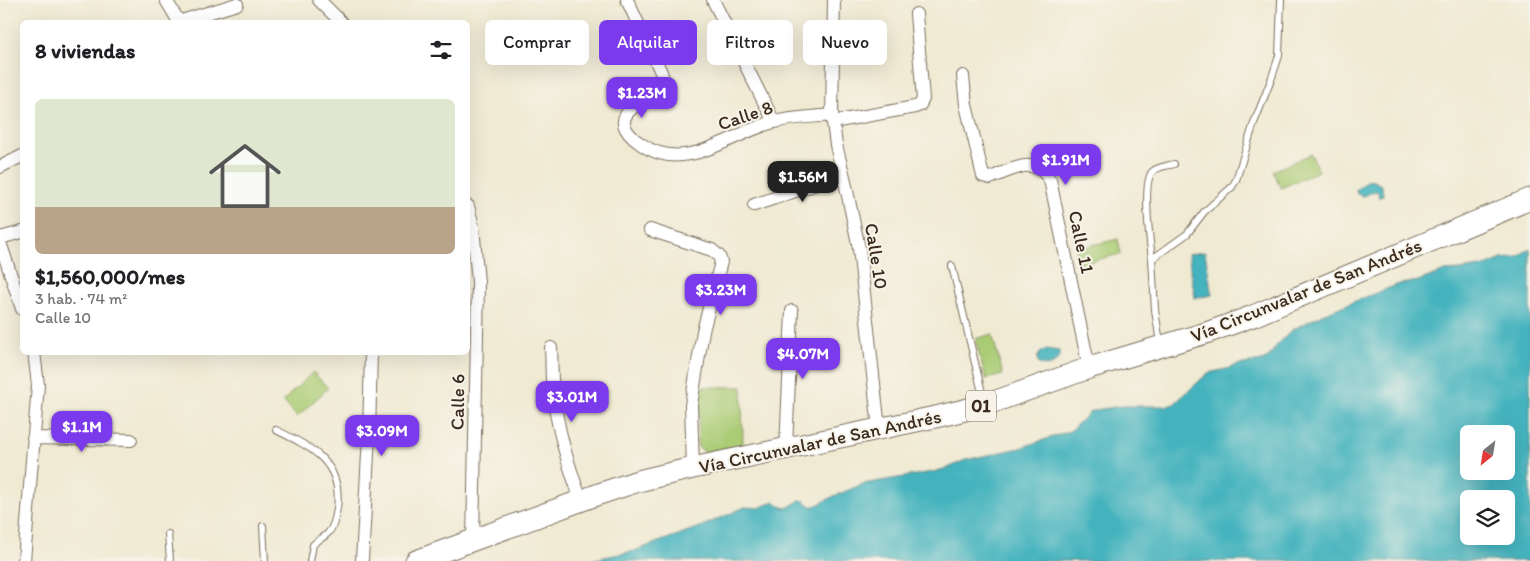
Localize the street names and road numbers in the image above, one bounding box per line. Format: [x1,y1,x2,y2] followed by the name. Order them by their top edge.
[715,95,776,136] street label: Calle 8
[1064,209,1099,276] street label: Calle 11
[860,221,893,291] street label: Calle 10
[1187,234,1425,347] street label: Vía Circunvalar de San Andrés
[446,374,469,430] street label: Calle 6
[966,391,996,422] road number: 01
[697,405,943,478] street label: Vía Circunvalar de San Andrés

